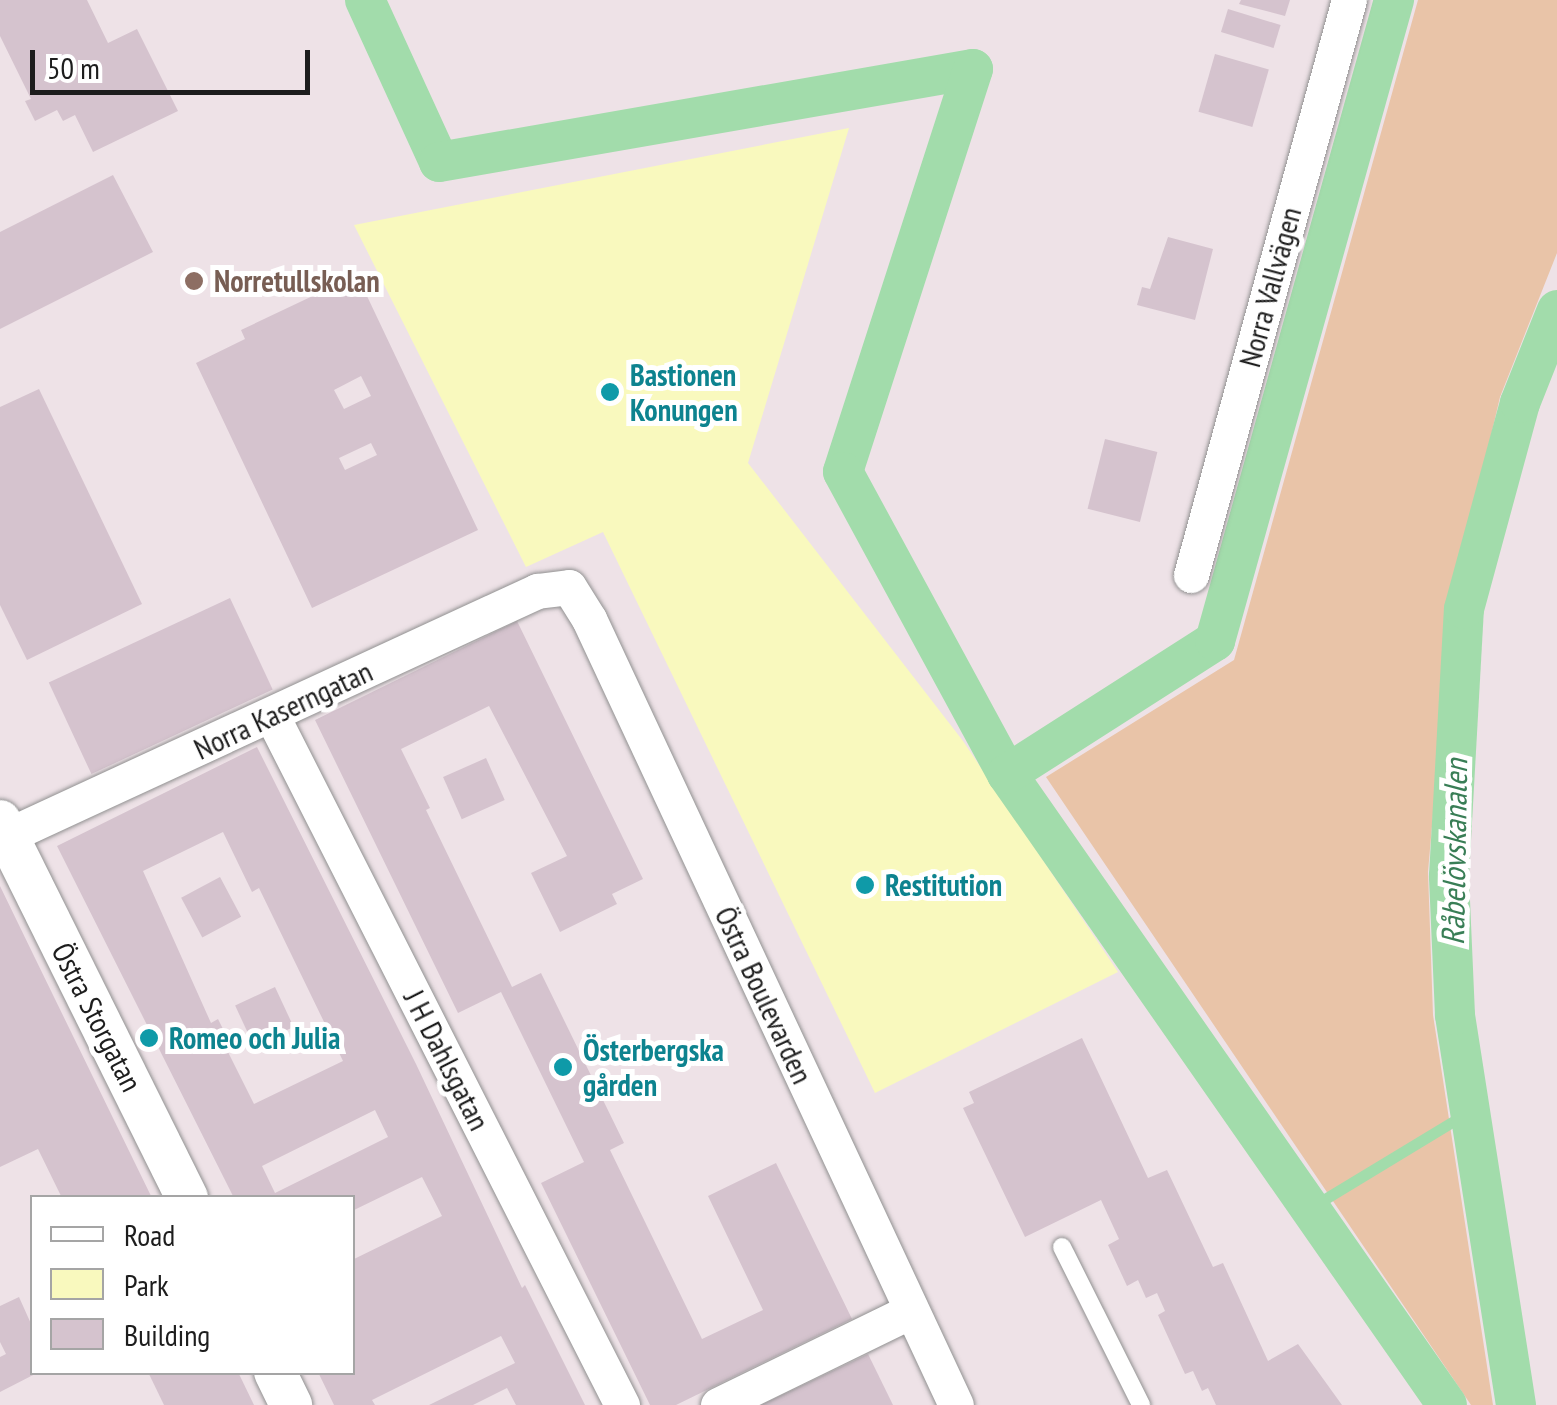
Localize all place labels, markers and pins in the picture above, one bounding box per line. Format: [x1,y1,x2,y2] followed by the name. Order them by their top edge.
[214,263,380,299] place label: Norretullskolan
[183,270,205,292] marker: Norretullskolan
[630,357,738,428] place label: Bastionen Konungen
[599,381,621,403] marker: Bastionen Konungen
[885,867,1002,903] place label: Restitution
[854,874,876,896] marker: Restitution
[169,1020,340,1056] place label: Romeo och Julia
[138,1027,160,1049] marker: Romeo och Julia
[583,1032,724,1102] place label: Österbergska gården
[552,1056,574,1078] marker: Österbergska gården

